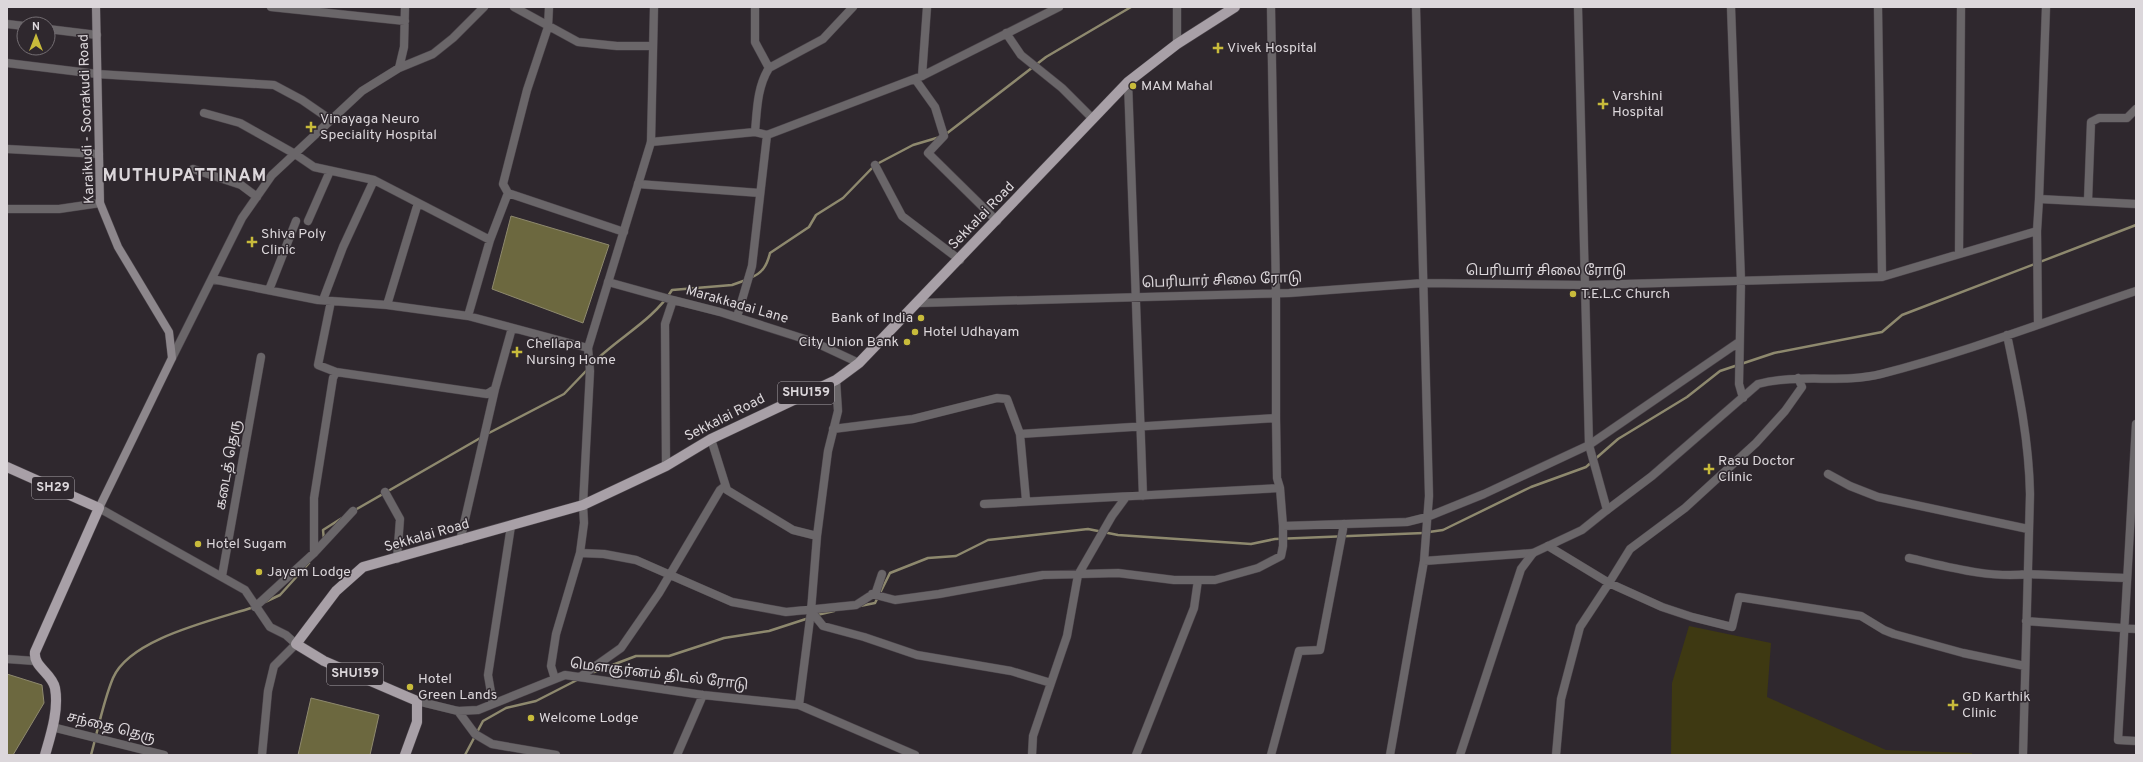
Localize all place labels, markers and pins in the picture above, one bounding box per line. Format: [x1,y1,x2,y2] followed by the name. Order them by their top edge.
[1227,40,1317,57] place label: Vivek Hospital
[1212,42,1224,54] marker: Vivek Hospital
[1141,78,1213,95] place label: MAM Mahal
[1128,81,1138,91] marker: MAM Mahal
[1612,88,1664,121] place label: Varshini Hospital
[1597,98,1609,110] marker: Varshini Hospital
[320,111,437,144] place label: Vinayaga Neuro Speciality Hospital
[305,121,317,133] marker: Vinayaga Neuro Speciality Hospital
[261,226,326,259] place label: Shiva Poly Clinic
[246,236,258,248] marker: Shiva Poly Clinic
[1581,286,1670,303] place label: T.E.L.C Church
[1568,289,1578,299] marker: T.E.L.C Church
[831,310,913,327] place label: Bank of India
[916,313,926,323] marker: Bank of India
[923,324,1019,341] place label: Hotel Udhayam
[910,327,920,337] marker: Hotel Udhayam
[798,334,899,351] place label: City Union Bank
[526,336,616,369] place label: Chellapa Nursing Home
[902,337,912,347] marker: City Union Bank
[511,346,523,358] marker: Chellapa Nursing Home
[1718,453,1795,486] place label: Rasu Doctor Clinic
[1703,463,1715,475] marker: Rasu Doctor Clinic
[206,536,287,553] place label: Hotel Sugam
[193,539,203,549] marker: Hotel Sugam
[267,564,351,581] place label: Jayam Lodge
[254,567,264,577] marker: Jayam Lodge
[418,671,497,704] place label: Hotel Green Lands
[405,682,415,692] marker: Hotel Green Lands
[1962,689,2031,722] place label: GD Karthik Clinic
[1947,699,1959,711] marker: GD Karthik Clinic
[539,710,639,727] place label: Welcome Lodge
[526,713,536,723] marker: Welcome Lodge

